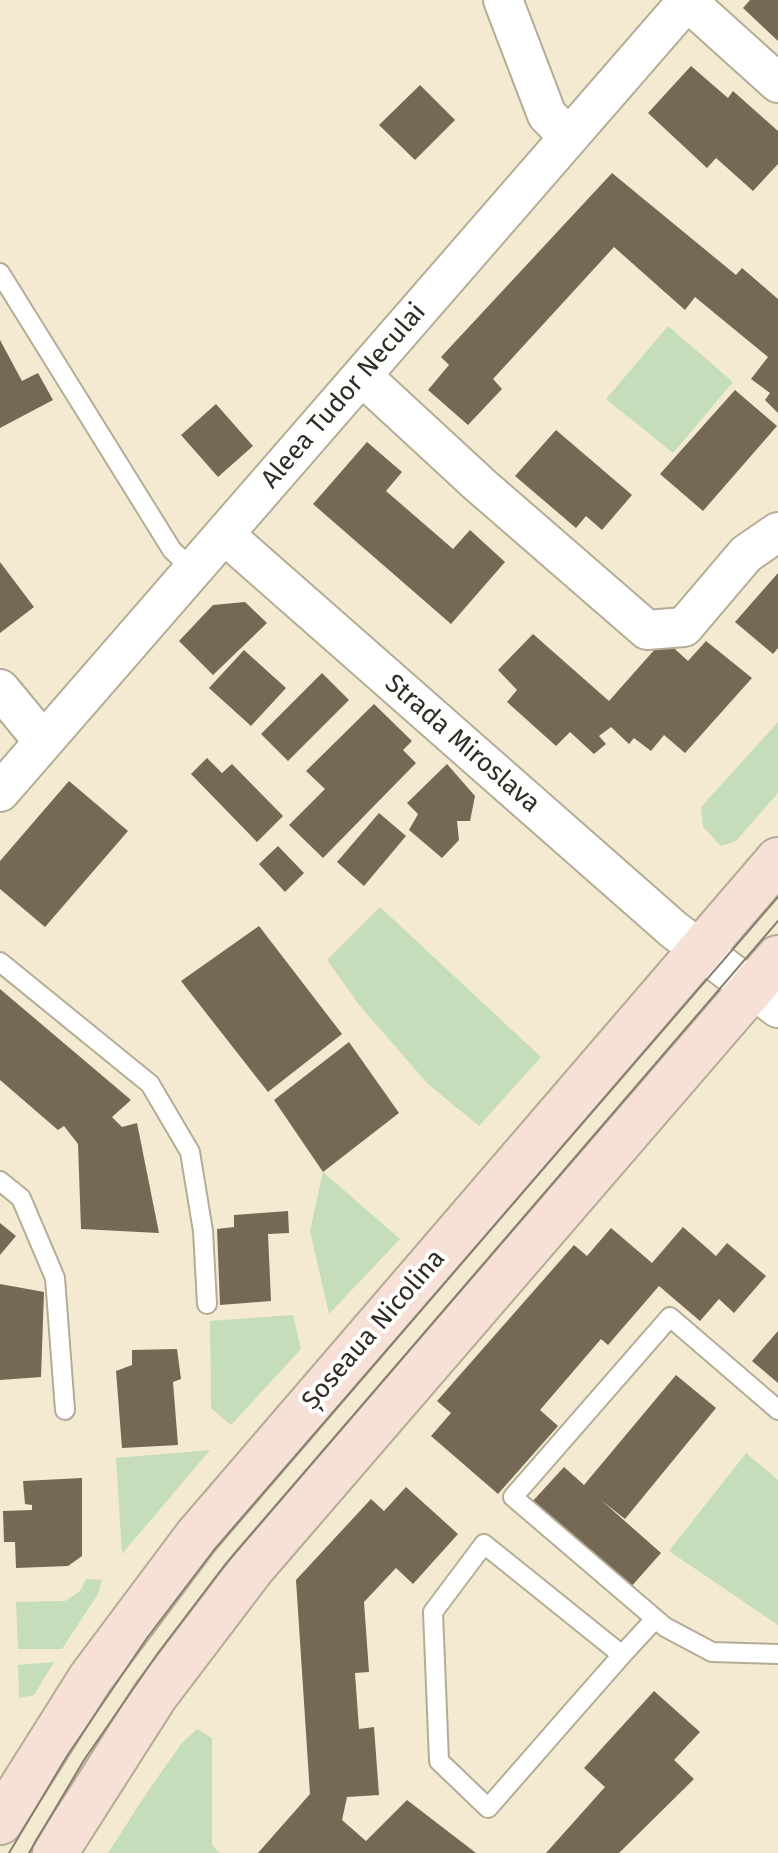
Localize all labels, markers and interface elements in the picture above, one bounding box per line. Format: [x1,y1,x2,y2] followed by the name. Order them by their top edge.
[255,297,433,495] street label: Aleea Tudor Neculai
[378,668,546,820] street label: Strada Miroslava
[296,1243,452,1417] street label: Șoseaua Nicolina

